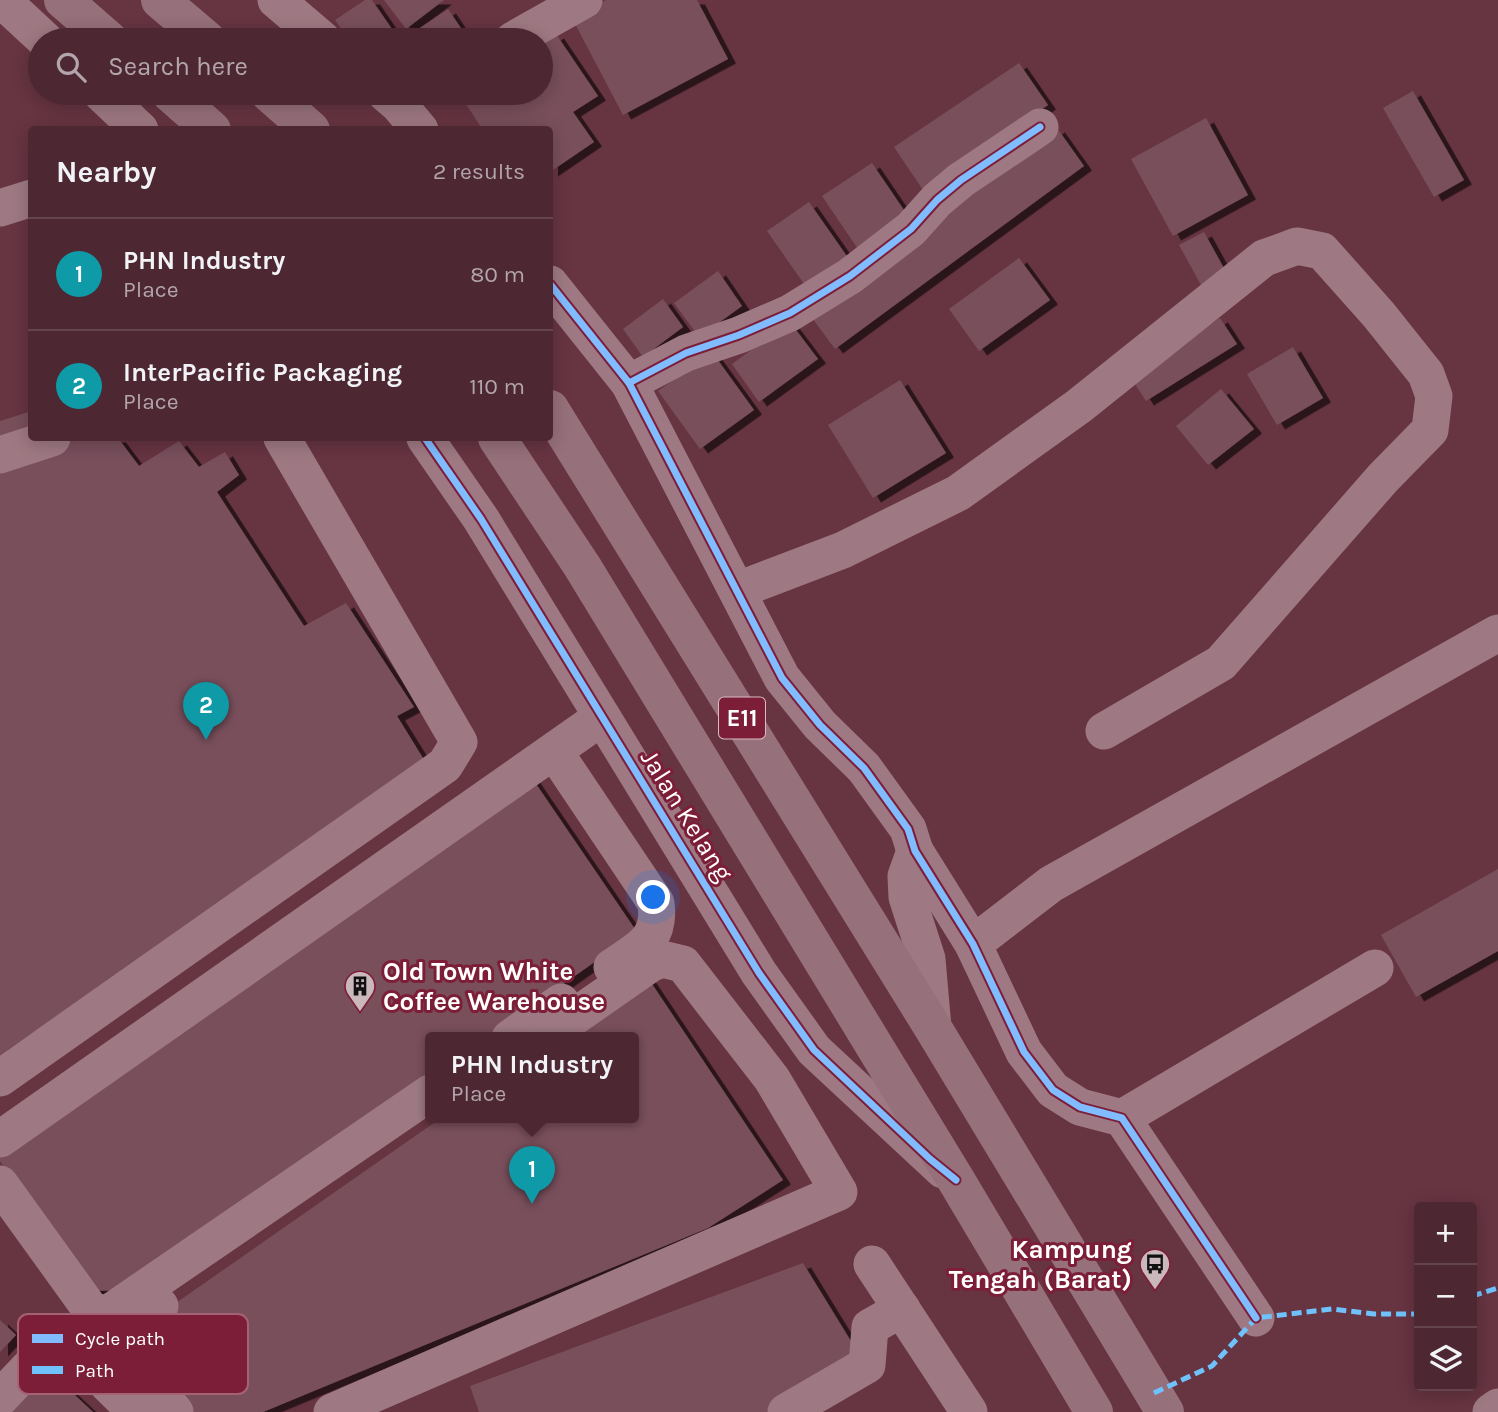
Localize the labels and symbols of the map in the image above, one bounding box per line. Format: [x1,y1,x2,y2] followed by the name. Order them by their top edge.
[183,682,229,740] pin: 2
[719,698,765,738] road number: E11
[634,744,739,887] street label: Jalan Kelang
[636,880,670,914] your location
[383,956,605,1017] place label: Old Town White Coffee Warehouse
[343,969,377,1013] building icon: Old Town White Coffee Warehouse
[509,1146,555,1204] pin: 1
[949,1234,1132,1295] place label: Kampung Tengah (Barat)
[1138,1247,1172,1291] bus stop icon: Kampung Tengah (Barat)
[18,1314,248,1394] legend
[75,1328,165,1350] text: Cycle path
[75,1360,115,1382] text: Path

